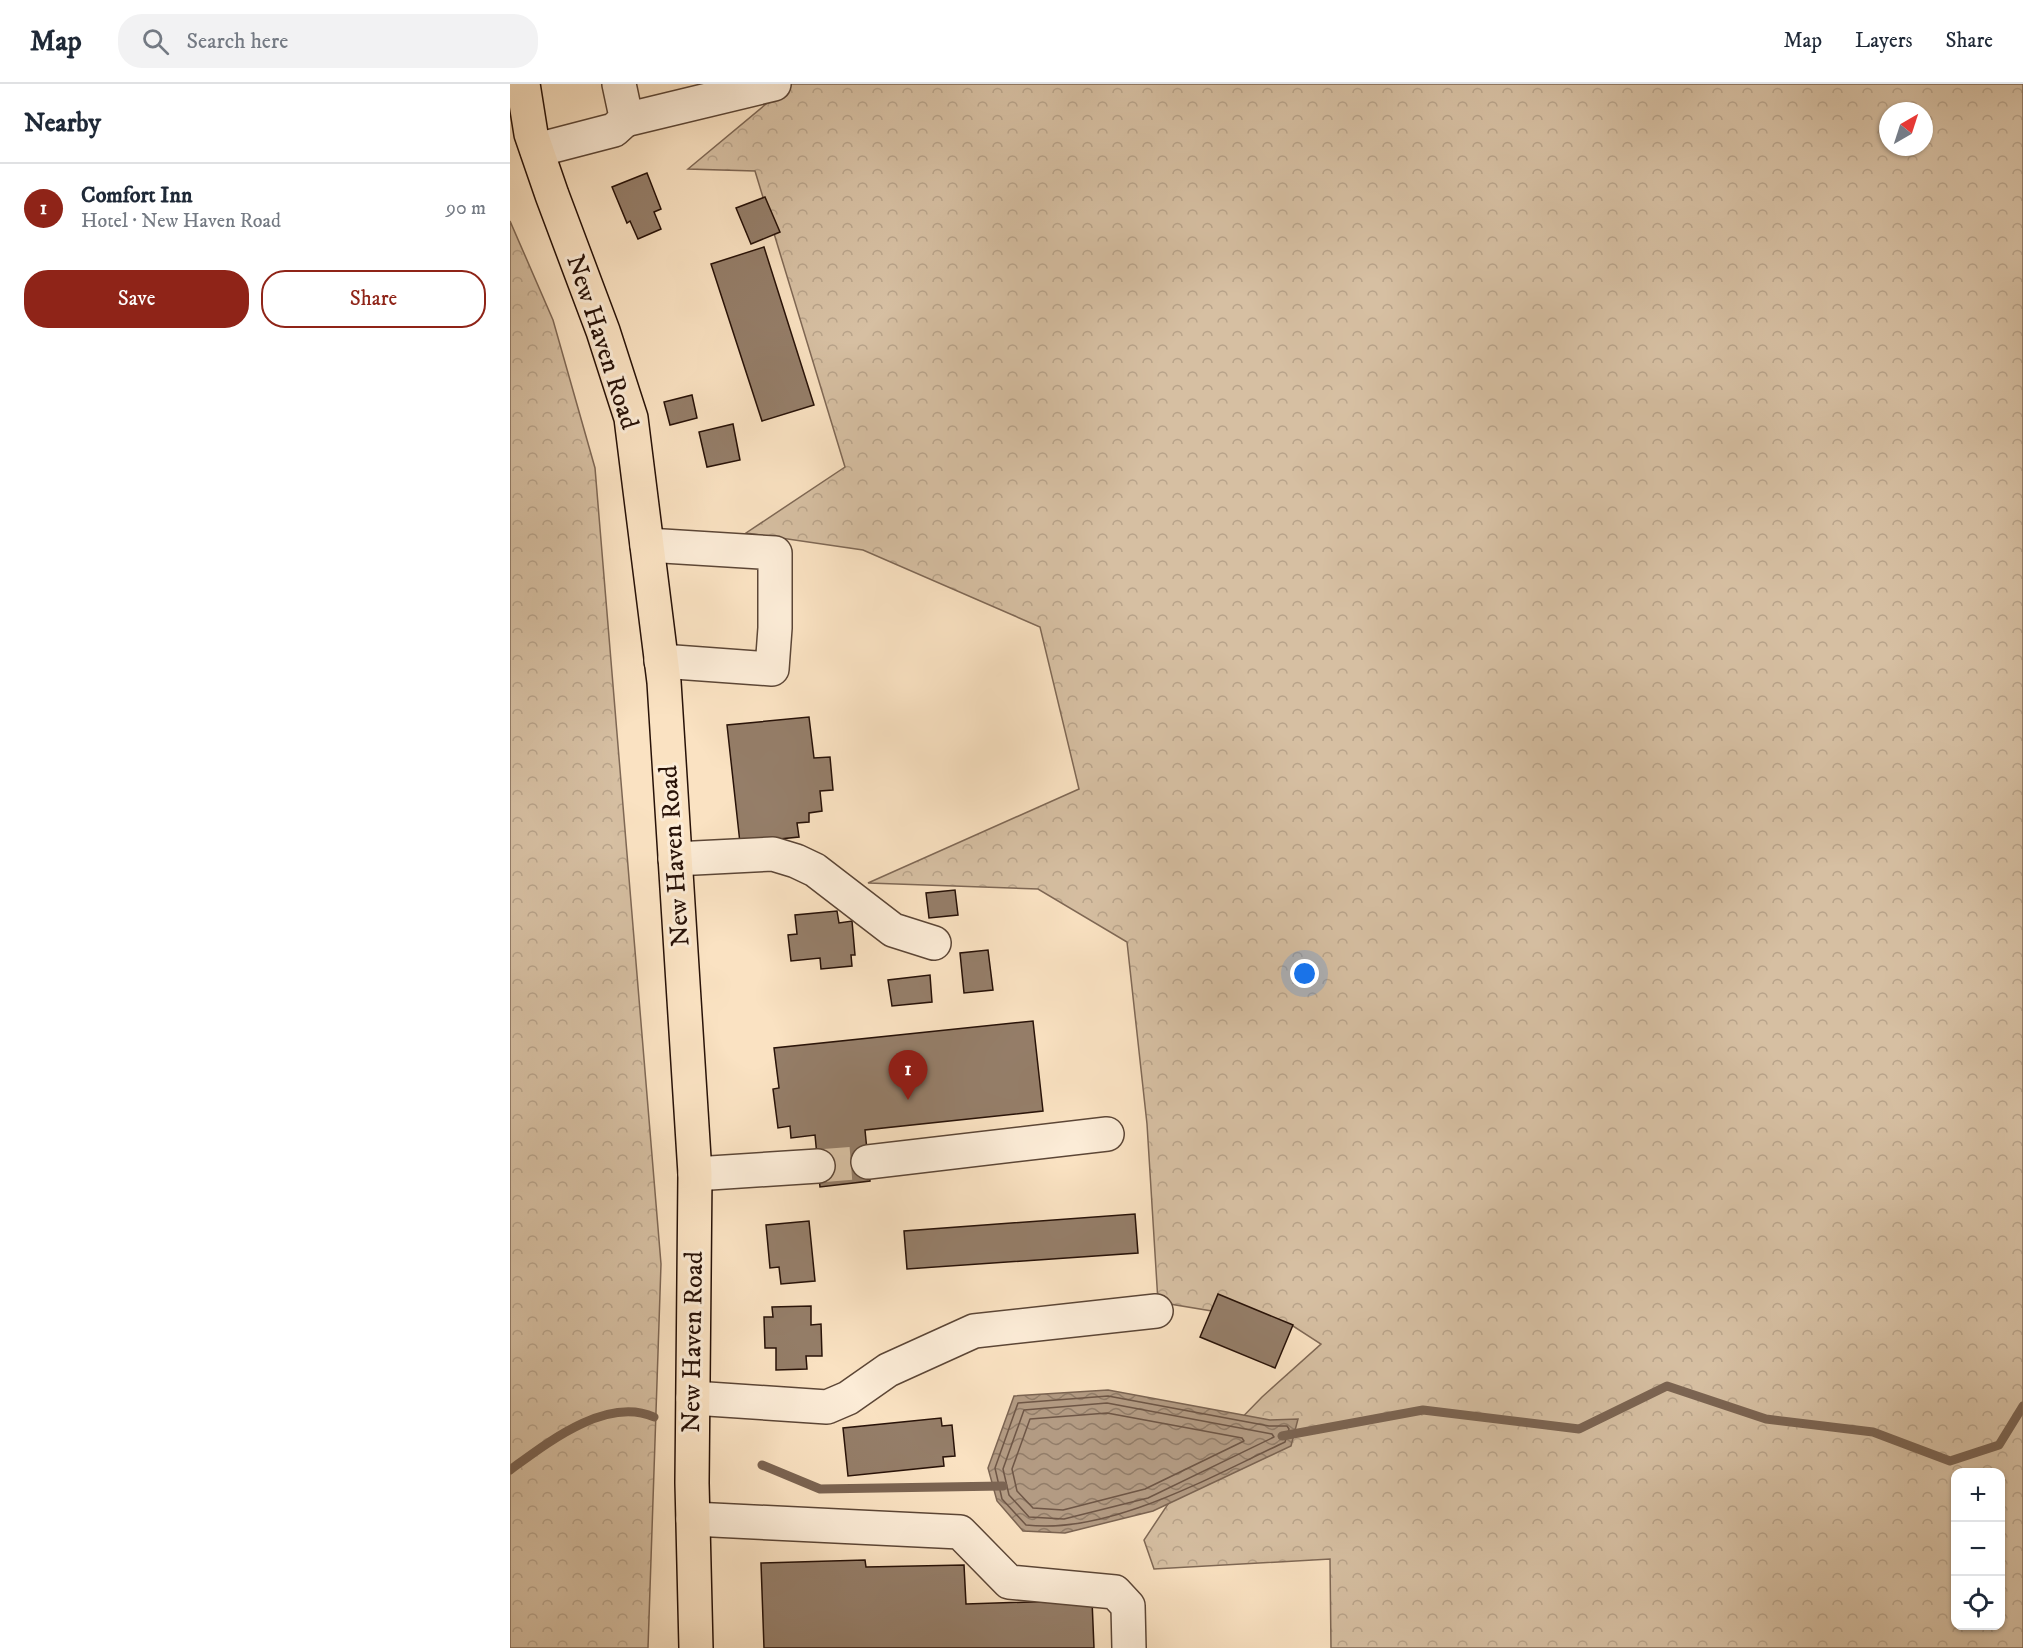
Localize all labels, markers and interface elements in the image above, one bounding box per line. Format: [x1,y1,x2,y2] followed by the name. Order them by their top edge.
[118,14,538,68] search box
[30,24,82,59] text: Map
[139,25,172,58] icon: search
[187,28,288,55] text: Search here
[1783,28,1822,54] text: Map
[1855,28,1913,54] text: Layers
[1946,28,1993,54] text: Share
[1879,102,1933,156] north arrow
[24,107,101,140] text: Nearby
[81,182,192,209] text: Comfort Inn
[40,196,47,221] text: 1
[446,196,486,221] text: 90 m
[81,209,281,234] text: Hotel · New Haven Road
[558,250,646,434] street label: New Haven Road
[24,270,249,328] button: Save
[261,270,486,328] button: Share
[652,764,698,948] street label: New Haven Road
[1290,959,1319,988] your location
[888,1050,928,1100] pin: 1
[675,1251,711,1433] street label: New Haven Road
[1951,1468,2005,1630] map controls
[1951,1468,2005,1522] button: +
[1951,1522,2005,1576] button: −
[1951,1576,2005,1630] button: locate

